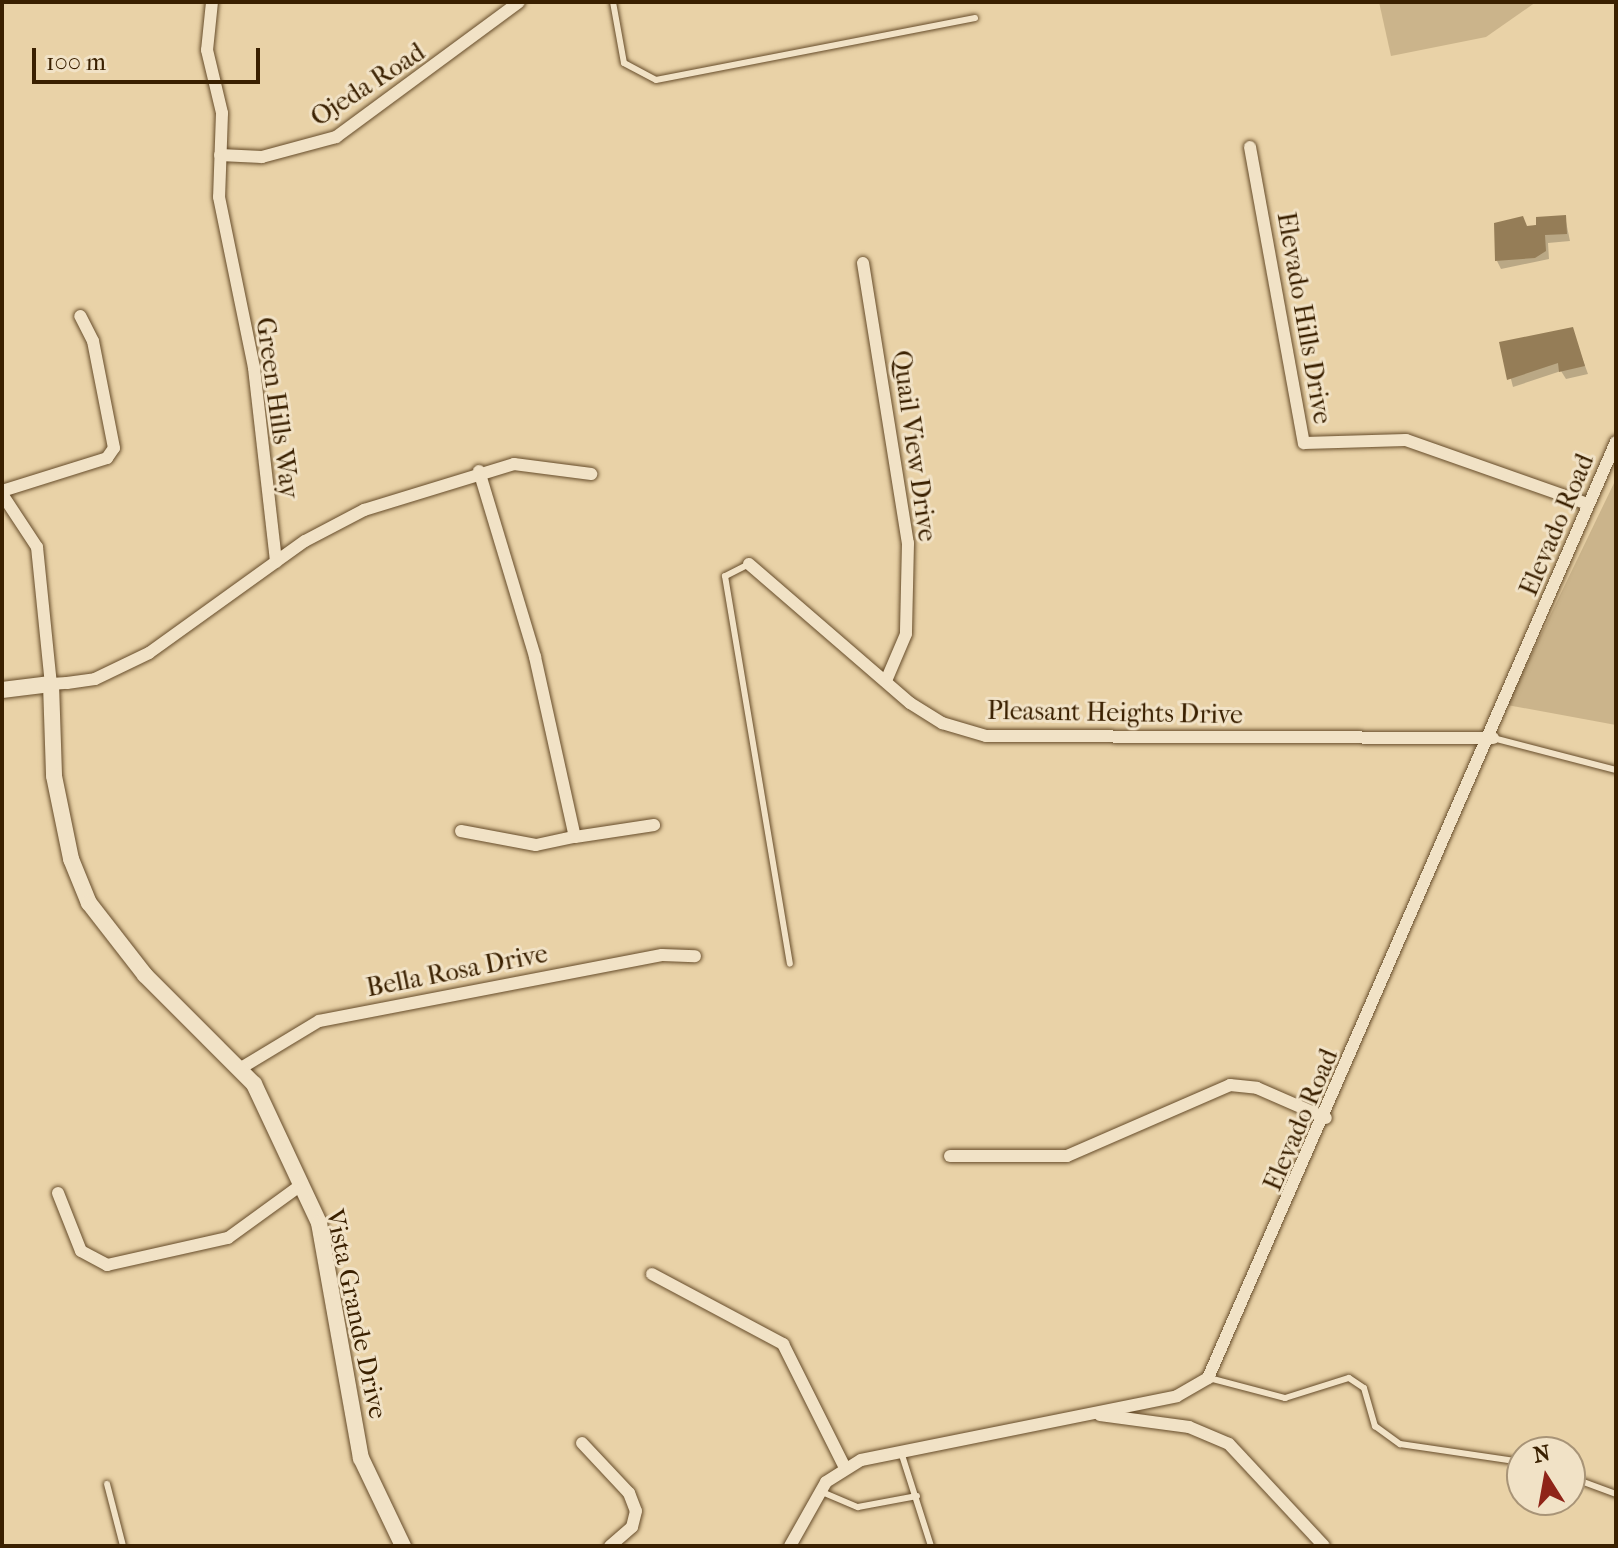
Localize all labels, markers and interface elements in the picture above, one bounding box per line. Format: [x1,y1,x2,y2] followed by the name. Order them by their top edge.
[36,32,264,82] scale bar
[305,37,431,133] street label: Ojeda Road
[46,48,106,76] text: 100 m
[1270,210,1338,426] street label: Elevado Hills Drive
[249,315,305,501] street label: Green Hills Way
[885,348,943,544] street label: Quail View Drive
[1513,449,1601,601] street label: Elevado Road
[987,695,1243,731] street label: Pleasant Heights Drive
[364,938,550,1004] street label: Bella Rosa Drive
[1257,1044,1345,1196] street label: Elevado Road
[319,1206,393,1422] street label: Vista Grande Drive
[1506,1436,1586,1516] north arrow
[1531,1440,1552,1469] text: N

